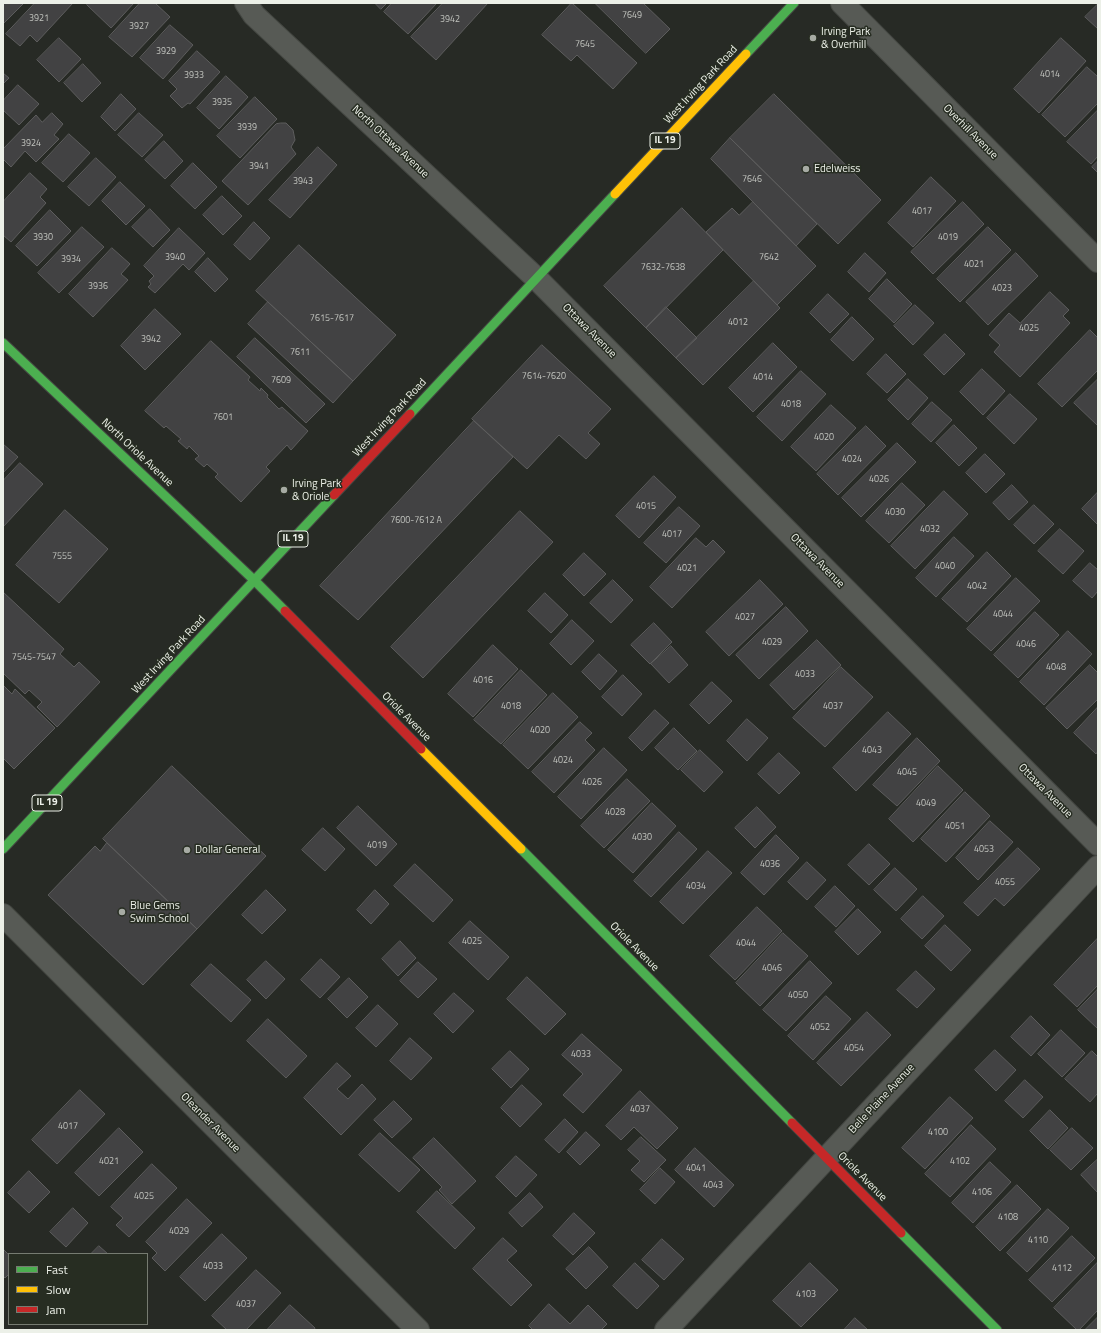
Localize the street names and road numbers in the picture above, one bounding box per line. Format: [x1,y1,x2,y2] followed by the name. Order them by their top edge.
[661,43,741,127] street label: West Irving Park Road
[940,102,1000,162] street label: Overhill Avenue
[349,103,431,181] street label: North Ottawa Avenue
[650,133,680,149] road number: IL 19
[559,301,619,361] street label: Ottawa Avenue
[350,376,430,460] street label: West Irving Park Road
[98,416,176,490] street label: North Oriole Avenue
[278,531,308,547] road number: IL 19
[787,531,847,591] street label: Ottawa Avenue
[129,613,209,697] street label: West Irving Park Road
[379,690,433,744] street label: Oriole Avenue
[1015,761,1075,821] street label: Ottawa Avenue
[32,795,62,811] road number: IL 19
[607,920,661,974] street label: Oriole Avenue
[846,1061,918,1137] street label: Belle Plaine Avenue
[177,1090,243,1156] street label: Oleander Avenue
[835,1150,889,1204] street label: Oriole Avenue

